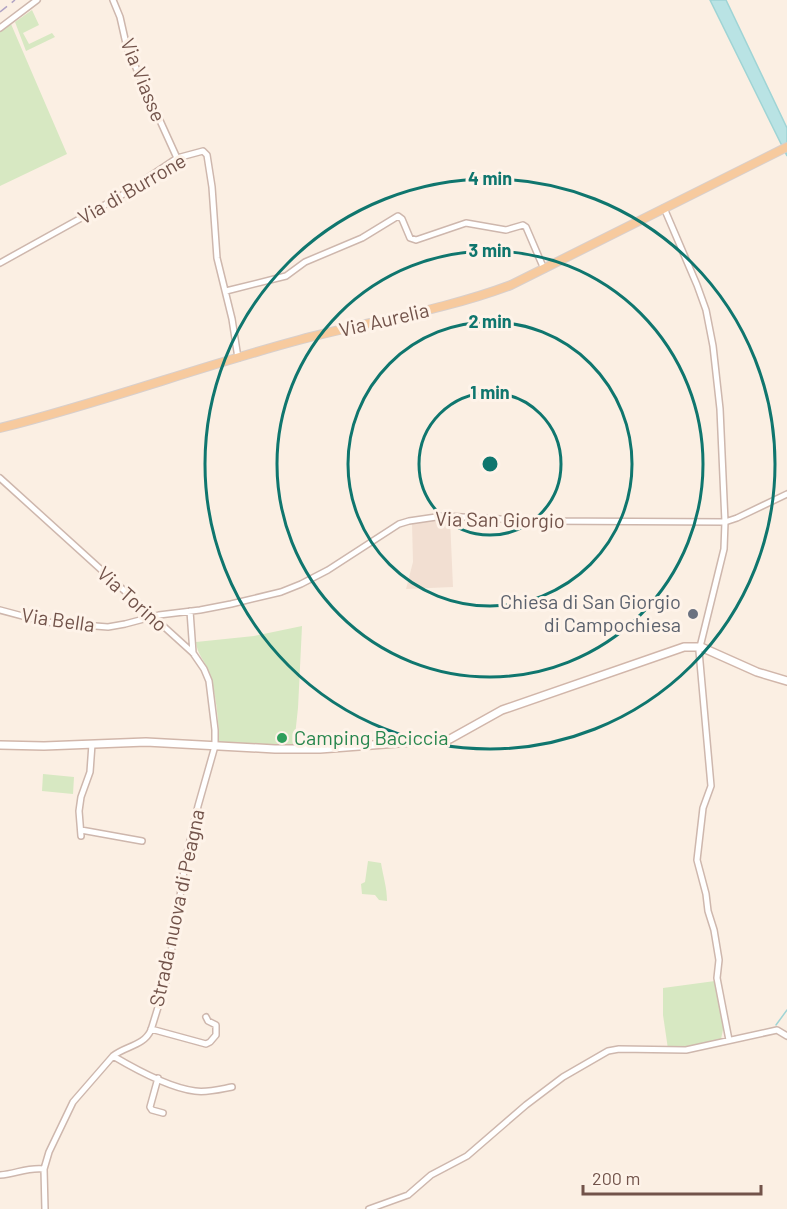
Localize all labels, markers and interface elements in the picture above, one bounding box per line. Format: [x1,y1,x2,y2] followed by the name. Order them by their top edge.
[116,34,172,125] street label: Via Viasse
[73,148,190,229] street label: Via di Burrone
[468,167,512,189] text: 4 min
[469,239,511,261] text: 3 min
[336,297,431,341] street label: Via Aurelia
[468,310,512,332] text: 2 min
[470,381,510,403] text: 1 min
[480,454,500,474] centre of rings
[435,506,565,532] street label: Via San Giorgio
[93,561,173,636] street label: Via Torino
[500,589,681,636] place label: Chiesa di San Giorgio di Campochiesa
[20,602,96,636] street label: Via Bella
[686,607,700,621] marker: Chiesa di San Giorgio di Campochiesa
[294,725,449,749] place label: Camping Baciccia
[275,731,289,745] marker: Camping Baciccia
[143,807,209,1009] street label: Strada nuova di Peagna
[583,1158,762,1196] scale bar
[592,1167,640,1189] text: 200 m

